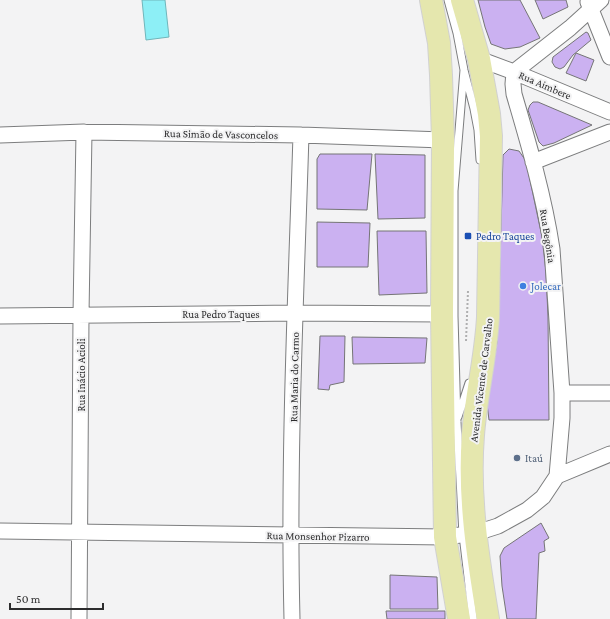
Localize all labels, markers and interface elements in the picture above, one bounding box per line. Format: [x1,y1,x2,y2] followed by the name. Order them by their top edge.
[517,69,573,102] street label: Rua Aimbere
[164,127,278,141] street label: Rua Simão de Vasconcelos
[537,208,558,264] street label: Rua Begônia
[476,230,534,243] place label: Pedro Taques
[463,231,473,241] marker: Pedro Taques
[530,280,561,293] place label: Jolecar
[518,281,528,291] marker: Jolecar
[182,308,260,321] street label: Rua Pedro Taques
[467,317,495,443] street label: Avenida Vicente de Carvalho
[287,331,301,422] street label: Rua Maria do Carmo
[75,338,87,412] street label: Rua Inácio Acioli
[525,452,543,464] place label: Itaú
[512,453,522,463] marker: Itaú
[266,529,370,543] street label: Rua Monsenhor Pizarro
[10,585,103,611] scale bar
[16,592,41,606] text: 50 m

